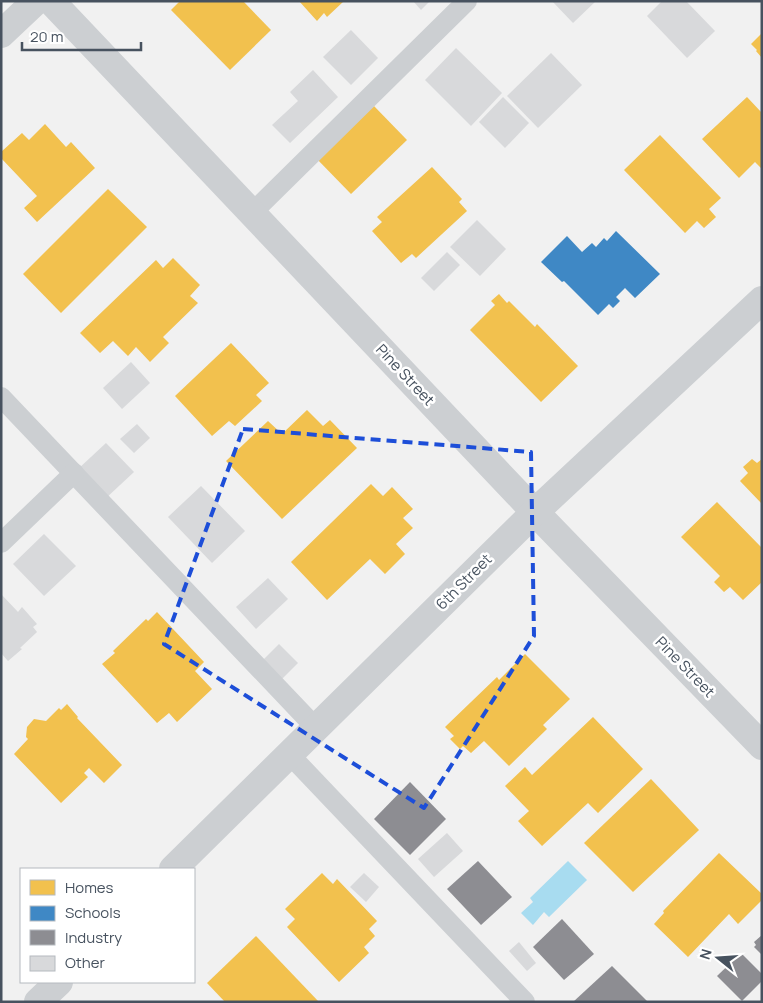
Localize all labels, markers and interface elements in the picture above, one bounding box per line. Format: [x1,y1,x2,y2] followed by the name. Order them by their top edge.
[22,20,141,52] scale bar
[30,26,63,47] text: 20 m
[371,339,439,410] street label: Pine Street
[431,549,496,614] street label: 6th Street
[651,632,720,702] street label: Pine Street
[20,868,195,983] legend
[65,877,114,898] text: Homes
[65,902,121,923] text: Schools
[65,927,122,948] text: Industry
[693,933,743,983] north arrow
[695,946,716,962] text: N
[65,952,106,973] text: Other

